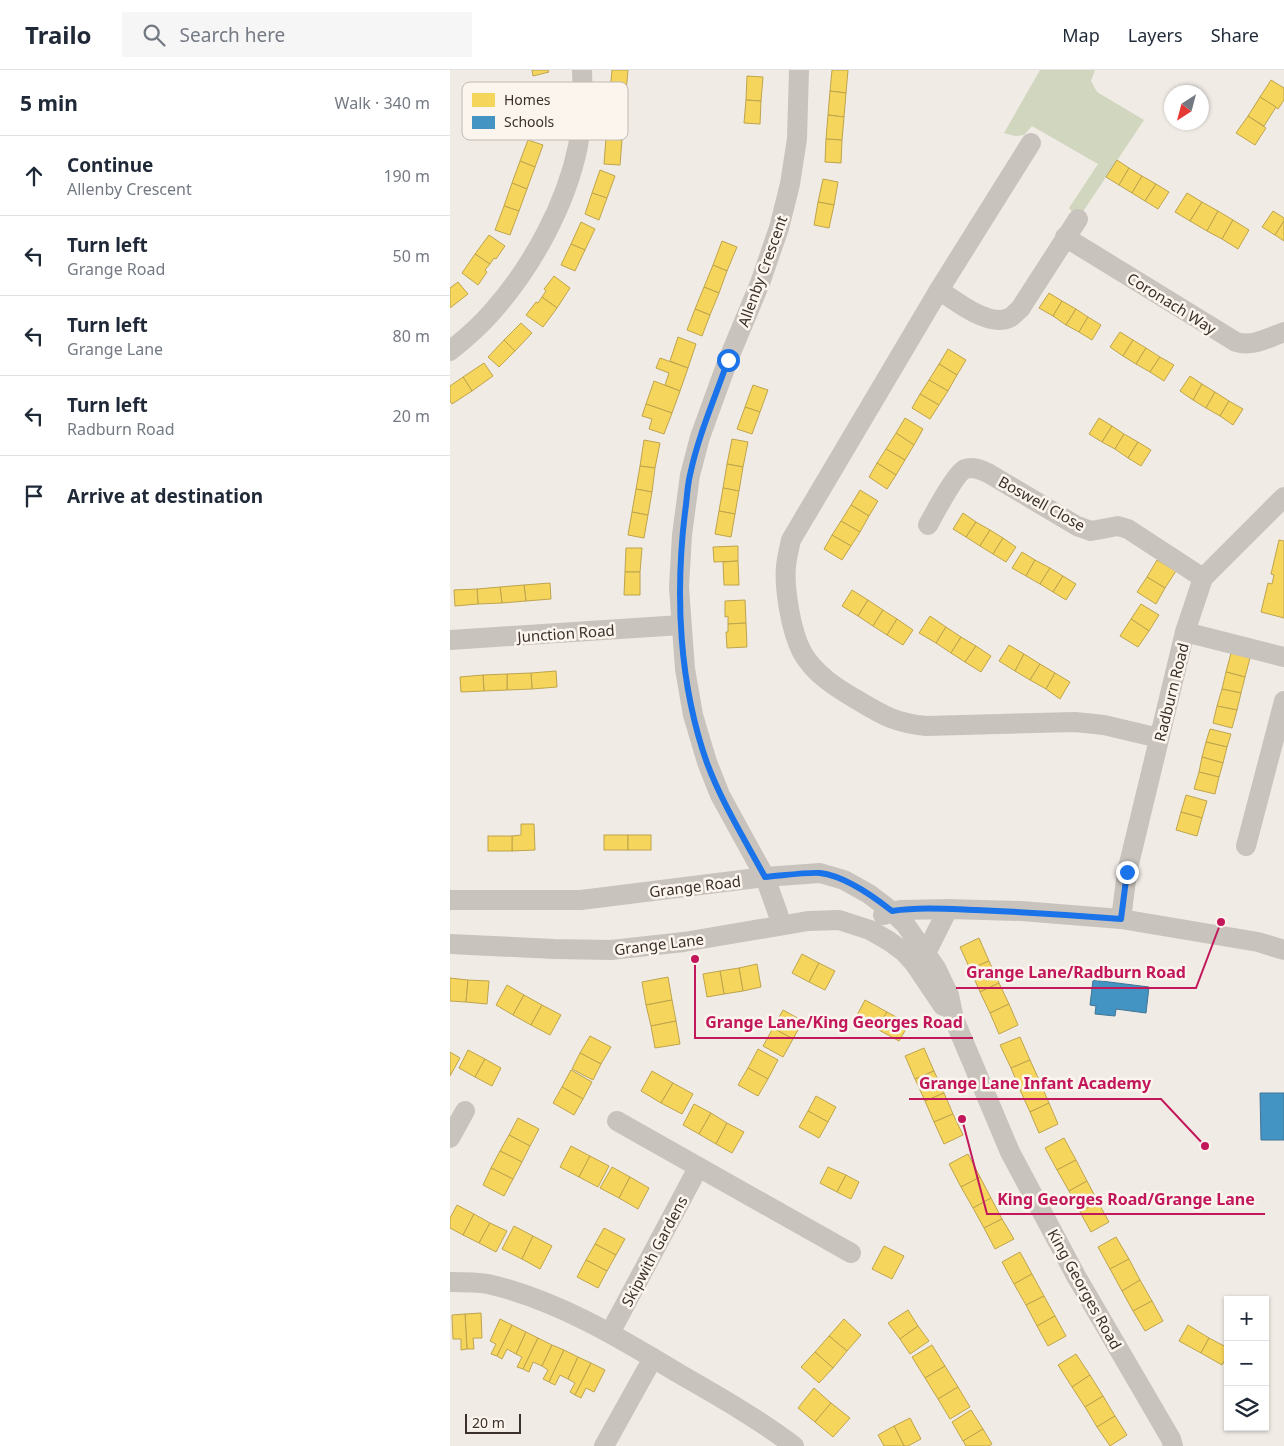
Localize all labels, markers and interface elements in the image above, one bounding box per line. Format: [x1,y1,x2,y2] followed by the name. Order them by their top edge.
[122,12,472,57] search box
[25,18,92,51] text: Trailo
[140,21,168,49] icon: search
[180,22,285,48] text: Search here
[1062,23,1100,47] text: Map
[1128,23,1183,47] text: Layers
[1211,23,1259,47] text: Share
[462,82,628,140] legend
[1164,85,1209,130] north arrow
[20,89,78,117] text: 5 min
[504,90,551,109] text: Homes
[335,92,430,114] text: Walk · 340 m
[504,112,555,131] text: Schools
[67,152,153,178] text: Continue
[20,162,48,190] icon: ahead
[383,165,430,187] text: 190 m
[67,178,192,200] text: Allenby Crescent
[733,212,792,329] street label: Allenby Crescent
[67,232,148,258] text: Turn left
[20,242,48,270] icon: left
[393,245,430,267] text: 50 m
[67,258,165,280] text: Grange Road
[1124,268,1221,339] street label: Coronach Way
[67,312,148,338] text: Turn left
[20,322,48,350] icon: left
[393,325,430,347] text: 80 m
[67,338,163,360] text: Grange Lane
[717,349,740,372] route start
[67,392,148,418] text: Turn left
[20,402,48,430] icon: left
[393,405,430,427] text: 20 m
[67,418,175,440] text: Radburn Road
[995,471,1089,535] street label: Boswell Close
[20,482,48,510] icon: arrive
[67,483,263,509] text: Arrive at destination
[515,620,615,647] street label: Junction Road
[1149,641,1193,743] street label: Radburn Road
[1116,861,1139,884] route end
[648,870,742,902] street label: Grange Road
[613,929,705,959] street label: Grange Lane
[956,957,1196,988] callout: Grange Lane/Radburn Road
[966,961,1186,983] text: Grange Lane/Radburn Road
[695,1007,973,1038] callout: Grange Lane/King Georges Road
[705,1011,963,1033] text: Grange Lane/King Georges Road
[909,1068,1161,1099] callout: Grange Lane Infant Academy
[919,1072,1152,1094] text: Grange Lane Infant Academy
[987,1183,1265,1214] callout: King Georges Road/Grange Lane
[997,1188,1255,1210] text: King Georges Road/Grange Lane
[616,1192,692,1310] street label: Skipwith Gardens
[1044,1225,1126,1353] street label: King Georges Road
[1224,1296,1269,1431] map controls
[1224,1296,1269,1341] button: +
[1224,1341,1269,1386] button: −
[1224,1386,1269,1431] button: layers
[465,1411,521,1434] scale bar
[472,1413,505,1432] text: 20 m

